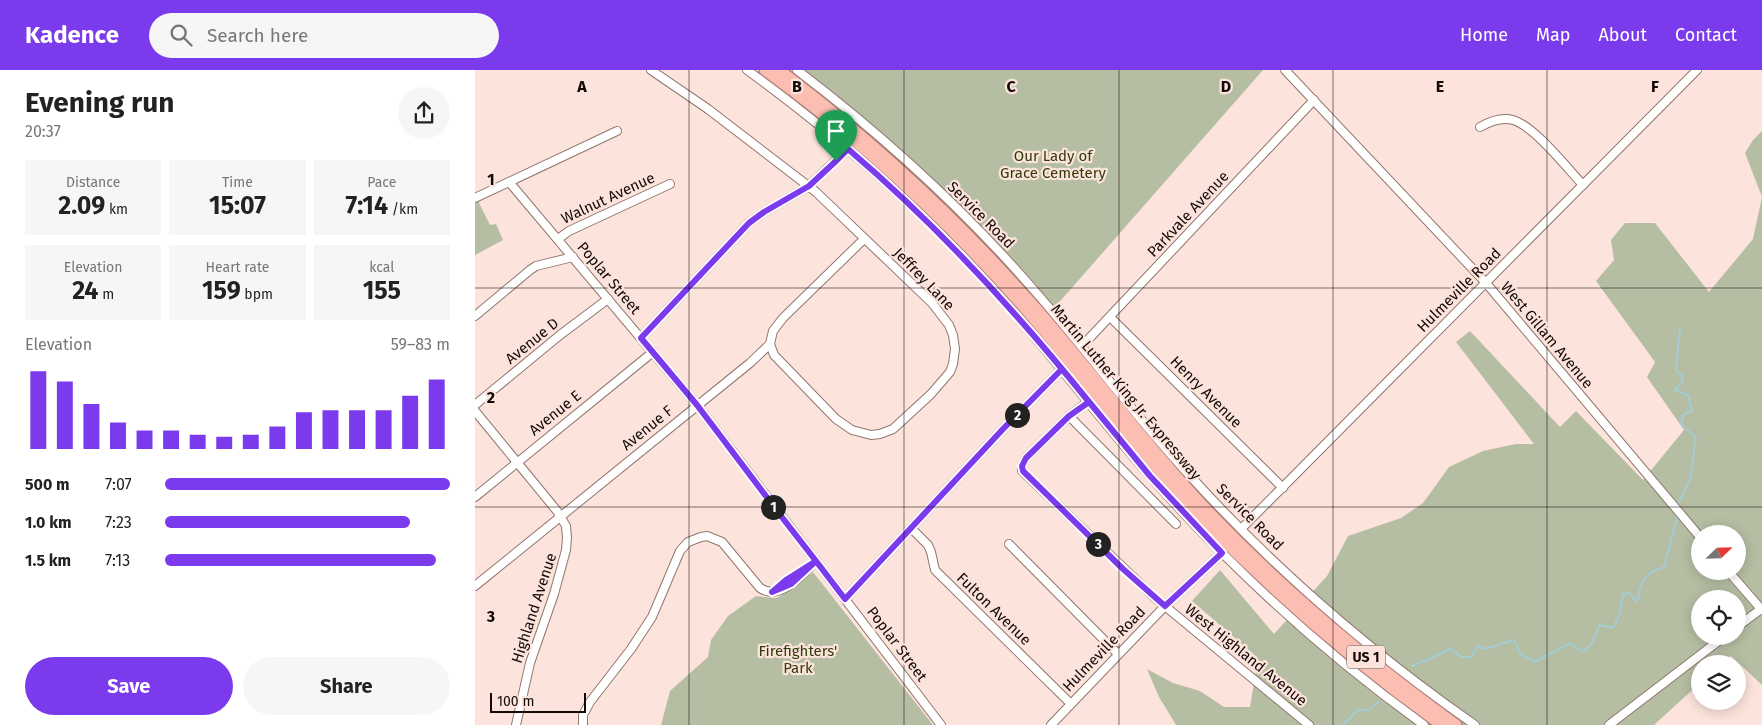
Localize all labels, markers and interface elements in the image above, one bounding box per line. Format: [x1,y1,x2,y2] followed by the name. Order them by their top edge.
[149,13,499,58] search box
[25,21,119,49] text: Kadence
[167,21,195,49] icon: search
[207,24,308,47] text: Search here
[1460,24,1508,46] text: Home
[1536,24,1570,46] text: Map
[1598,24,1647,46] text: About
[1675,24,1737,46] text: Contact
[576,77,587,96] text: A
[792,77,802,96] text: B
[1006,77,1016,96] text: C
[1221,77,1231,96] text: D
[1436,77,1444,96] text: E
[1651,77,1659,96] text: F
[25,86,174,119] text: Evening run
[398,87,450,139] button: share
[815,110,857,161] pin
[822,117,850,145] icon: arrive
[25,122,61,141] text: 20:37
[1000,147,1106,182] park label: Our Lady of Grace Cemetery
[1144,167,1232,261] street label: Parkvale Avenue
[558,168,658,228] street label: Walnut Avenue
[487,170,495,189] text: 1
[66,174,120,191] text: Distance
[222,174,253,191] text: Time
[367,174,396,191] text: Pace
[944,178,1018,252] street label: Service Road
[58,191,105,221] text: 2.09
[209,191,266,221] text: 15:07
[345,191,388,221] text: 7:14
[105,201,128,218] text: km
[388,201,418,218] text: /km
[574,238,645,318] street label: Poplar Street
[890,244,958,314] street label: Jeffrey Lane
[1413,244,1505,336] street label: Hulmeville Road
[64,259,123,276] text: Elevation
[206,259,269,276] text: Heart rate
[369,259,394,276] text: kcal
[72,276,98,306] text: 24
[202,276,241,306] text: 159
[363,276,401,306] text: 155
[1497,278,1597,392] street label: West Gillam Avenue
[98,286,114,303] text: m
[241,286,273,303] text: bpm
[1047,300,1205,484] street label: Martin Luther King Jr. Expressway
[502,314,562,368] street label: Avenue D
[25,335,92,354] text: Elevation
[391,335,450,354] text: 59–83 m
[1166,352,1246,432] street label: Henry Avenue
[525,387,585,439] street label: Avenue E
[487,388,495,407] text: 2
[618,402,676,454] street label: Avenue F
[1005,402,1029,428] pin: 2
[1014,407,1021,424] text: 2
[25,475,70,494] text: 500 m
[105,475,132,494] text: 7:07
[1213,480,1287,554] street label: Service Road
[761,494,785,520] pin: 1
[770,499,777,516] text: 1
[25,513,72,532] text: 1.0 km
[105,513,132,532] text: 7:23
[1691,525,1746,580] north arrow
[1691,525,1746,710] map controls
[1085,532,1111,556] pin: 3
[1095,536,1102,553] text: 3
[25,551,71,570] text: 1.5 km
[105,551,130,570] text: 7:13
[508,551,560,665] street label: Highland Avenue
[953,569,1035,649] street label: Fulton Avenue
[1691,590,1746,645] button: locate
[1181,600,1311,710] street label: West Highland Avenue
[863,603,931,685] street label: Poplar Street
[1059,603,1149,695] street label: Hulmeville Road
[486,607,495,626] text: 3
[759,642,837,677] park label: Firefighters' Park
[1347,646,1385,668] road number: US 1
[1691,655,1746,710] button: layers
[25,657,233,715] button: Save
[243,657,450,715] button: Share
[490,690,586,713] scale bar
[497,693,534,710] text: 100 m

